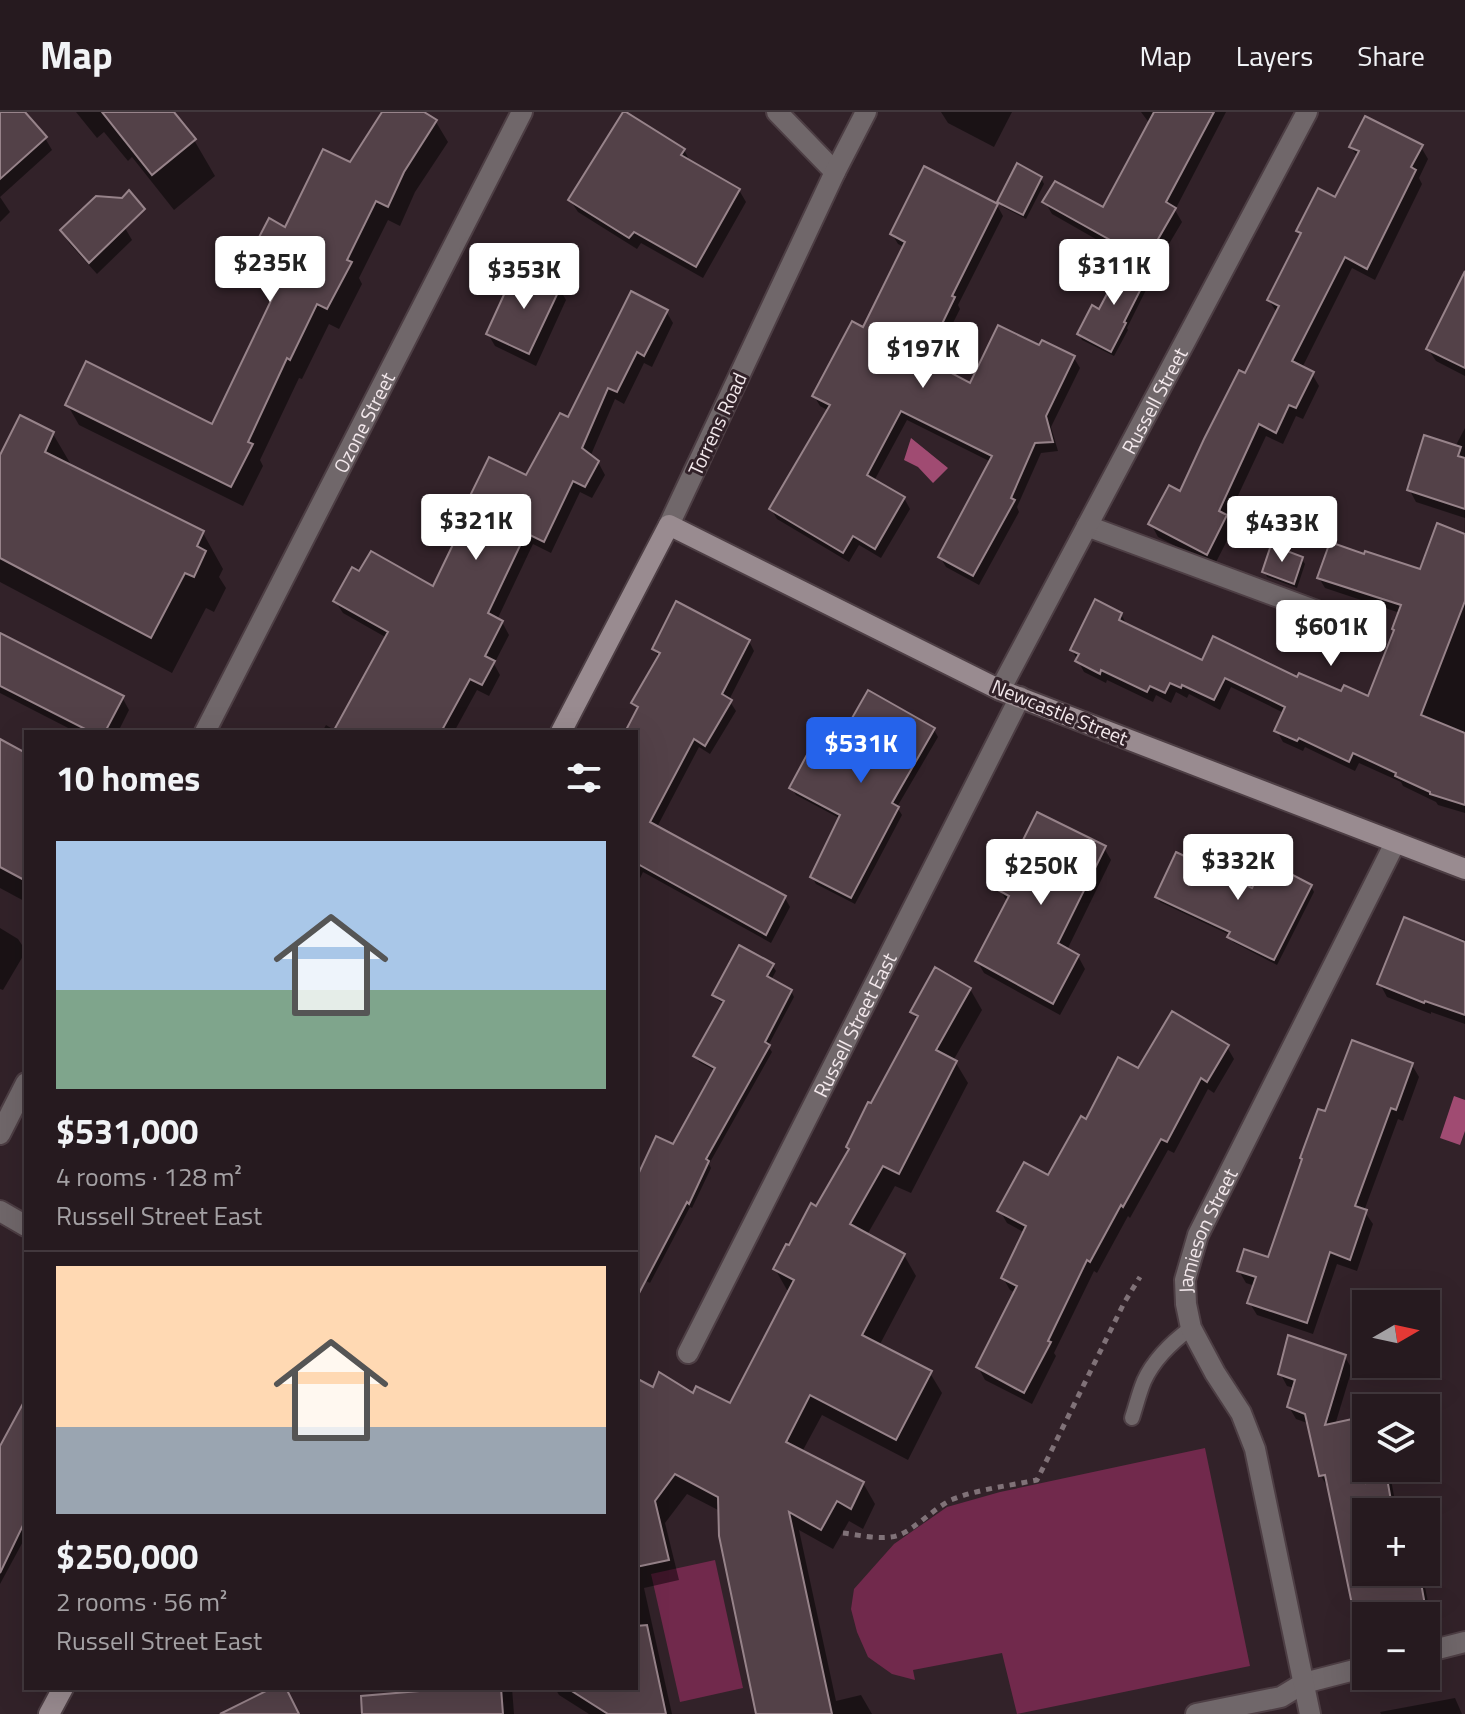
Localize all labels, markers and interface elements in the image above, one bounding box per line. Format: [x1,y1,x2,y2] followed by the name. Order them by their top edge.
[40,26,113,84] text: Map
[1139,34,1192,77] text: Map
[1236,34,1313,77] text: Layers
[1357,34,1425,77] text: Share
[214,236,326,304] pin: $235K
[1058,239,1170,307] pin: $311K
[233,242,307,281] text: $235K
[468,243,580,311] pin: $353K
[1077,245,1151,284] text: $311K
[487,249,561,288] text: $353K
[867,322,979,390] pin: $197K
[886,328,960,367] text: $197K
[1113,341,1195,459] street label: Russell Street
[325,366,402,478] street label: Ozone Street
[680,367,754,481] street label: Torrens Road
[420,494,532,562] pin: $321K
[1226,496,1338,564] pin: $433K
[439,500,513,539] text: $321K
[1245,502,1319,541] text: $433K
[1275,600,1387,668] pin: $601K
[1294,606,1368,645] text: $601K
[987,671,1133,753] street label: Newcastle Street
[805,717,917,785] pin: $531K
[824,723,898,762] text: $531K
[56,752,200,804] text: 10 homes
[562,756,606,800] icon: filters
[1182,834,1294,902] pin: $332K
[985,839,1097,907] pin: $250K
[1201,840,1275,879] text: $332K
[1004,845,1078,884] text: $250K
[259,893,403,1037] icon: home
[805,947,904,1102] street label: Russell Street East
[56,1105,198,1157] text: $531,000
[56,1157,242,1196] text: 4 rooms · 128 m²
[1169,1162,1245,1294] street label: Jamieson Street
[56,1196,262,1235] text: Russell Street East
[1352,1290,1440,1378] north arrow
[1352,1290,1440,1690] map controls
[259,1318,403,1462] icon: home
[1352,1394,1440,1482] button: layers
[1352,1498,1440,1586] button: +
[56,1530,198,1582] text: $250,000
[56,1582,227,1621] text: 2 rooms · 56 m²
[1352,1602,1440,1690] button: −
[56,1621,262,1660] text: Russell Street East

